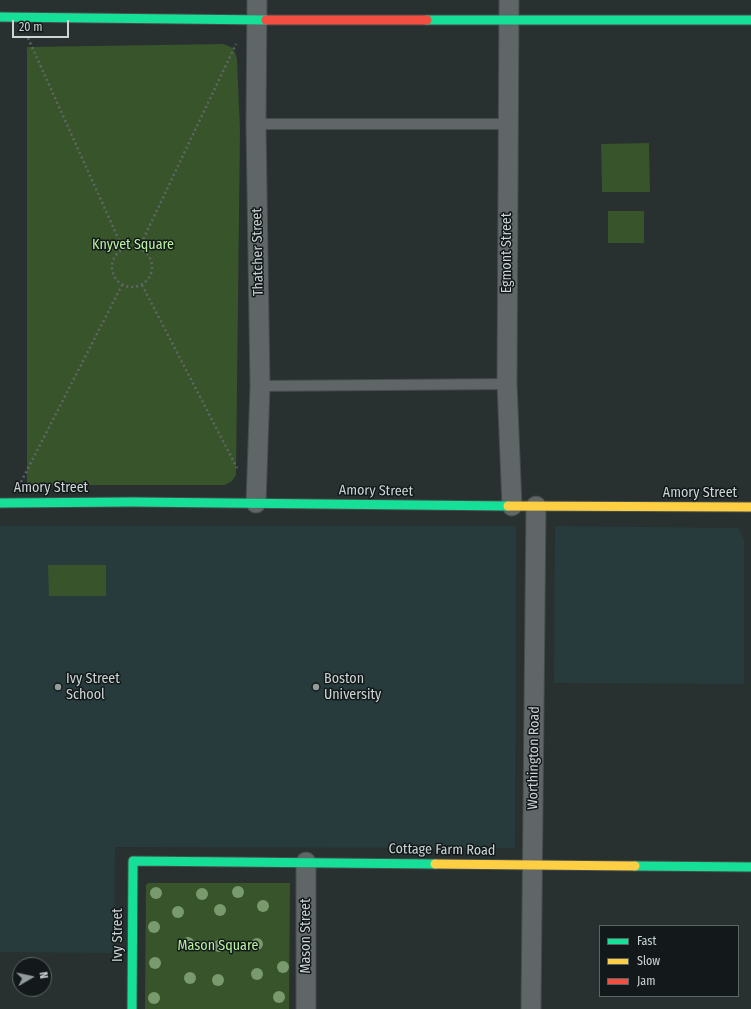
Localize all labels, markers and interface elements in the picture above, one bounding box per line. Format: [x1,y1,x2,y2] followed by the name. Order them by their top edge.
[14,12,71,38] scale bar
[19,20,43,34] text: 20 m
[249,208,267,296] street label: Thatcher Street
[499,213,515,293] street label: Egmont Street
[92,237,174,253] park label: Knyvet Square
[14,480,88,496] street label: Amory Street
[339,482,413,500] street label: Amory Street
[663,485,737,501] street label: Amory Street
[66,671,120,704] place label: Ivy Street School
[324,671,381,704] place label: Boston University
[53,682,63,692] marker: Ivy Street School
[311,682,321,692] marker: Boston University
[525,706,543,810] street label: Worthington Road
[389,841,495,859] street label: Cottage Farm Road
[298,898,314,974] street label: Mason Street
[110,908,126,962] street label: Ivy Street
[599,925,739,997] legend
[637,934,656,948] text: Fast
[178,938,258,954] park label: Mason Square
[637,954,660,968] text: Slow
[12,957,52,997] north arrow
[36,971,50,979] text: N
[637,974,655,988] text: Jam

